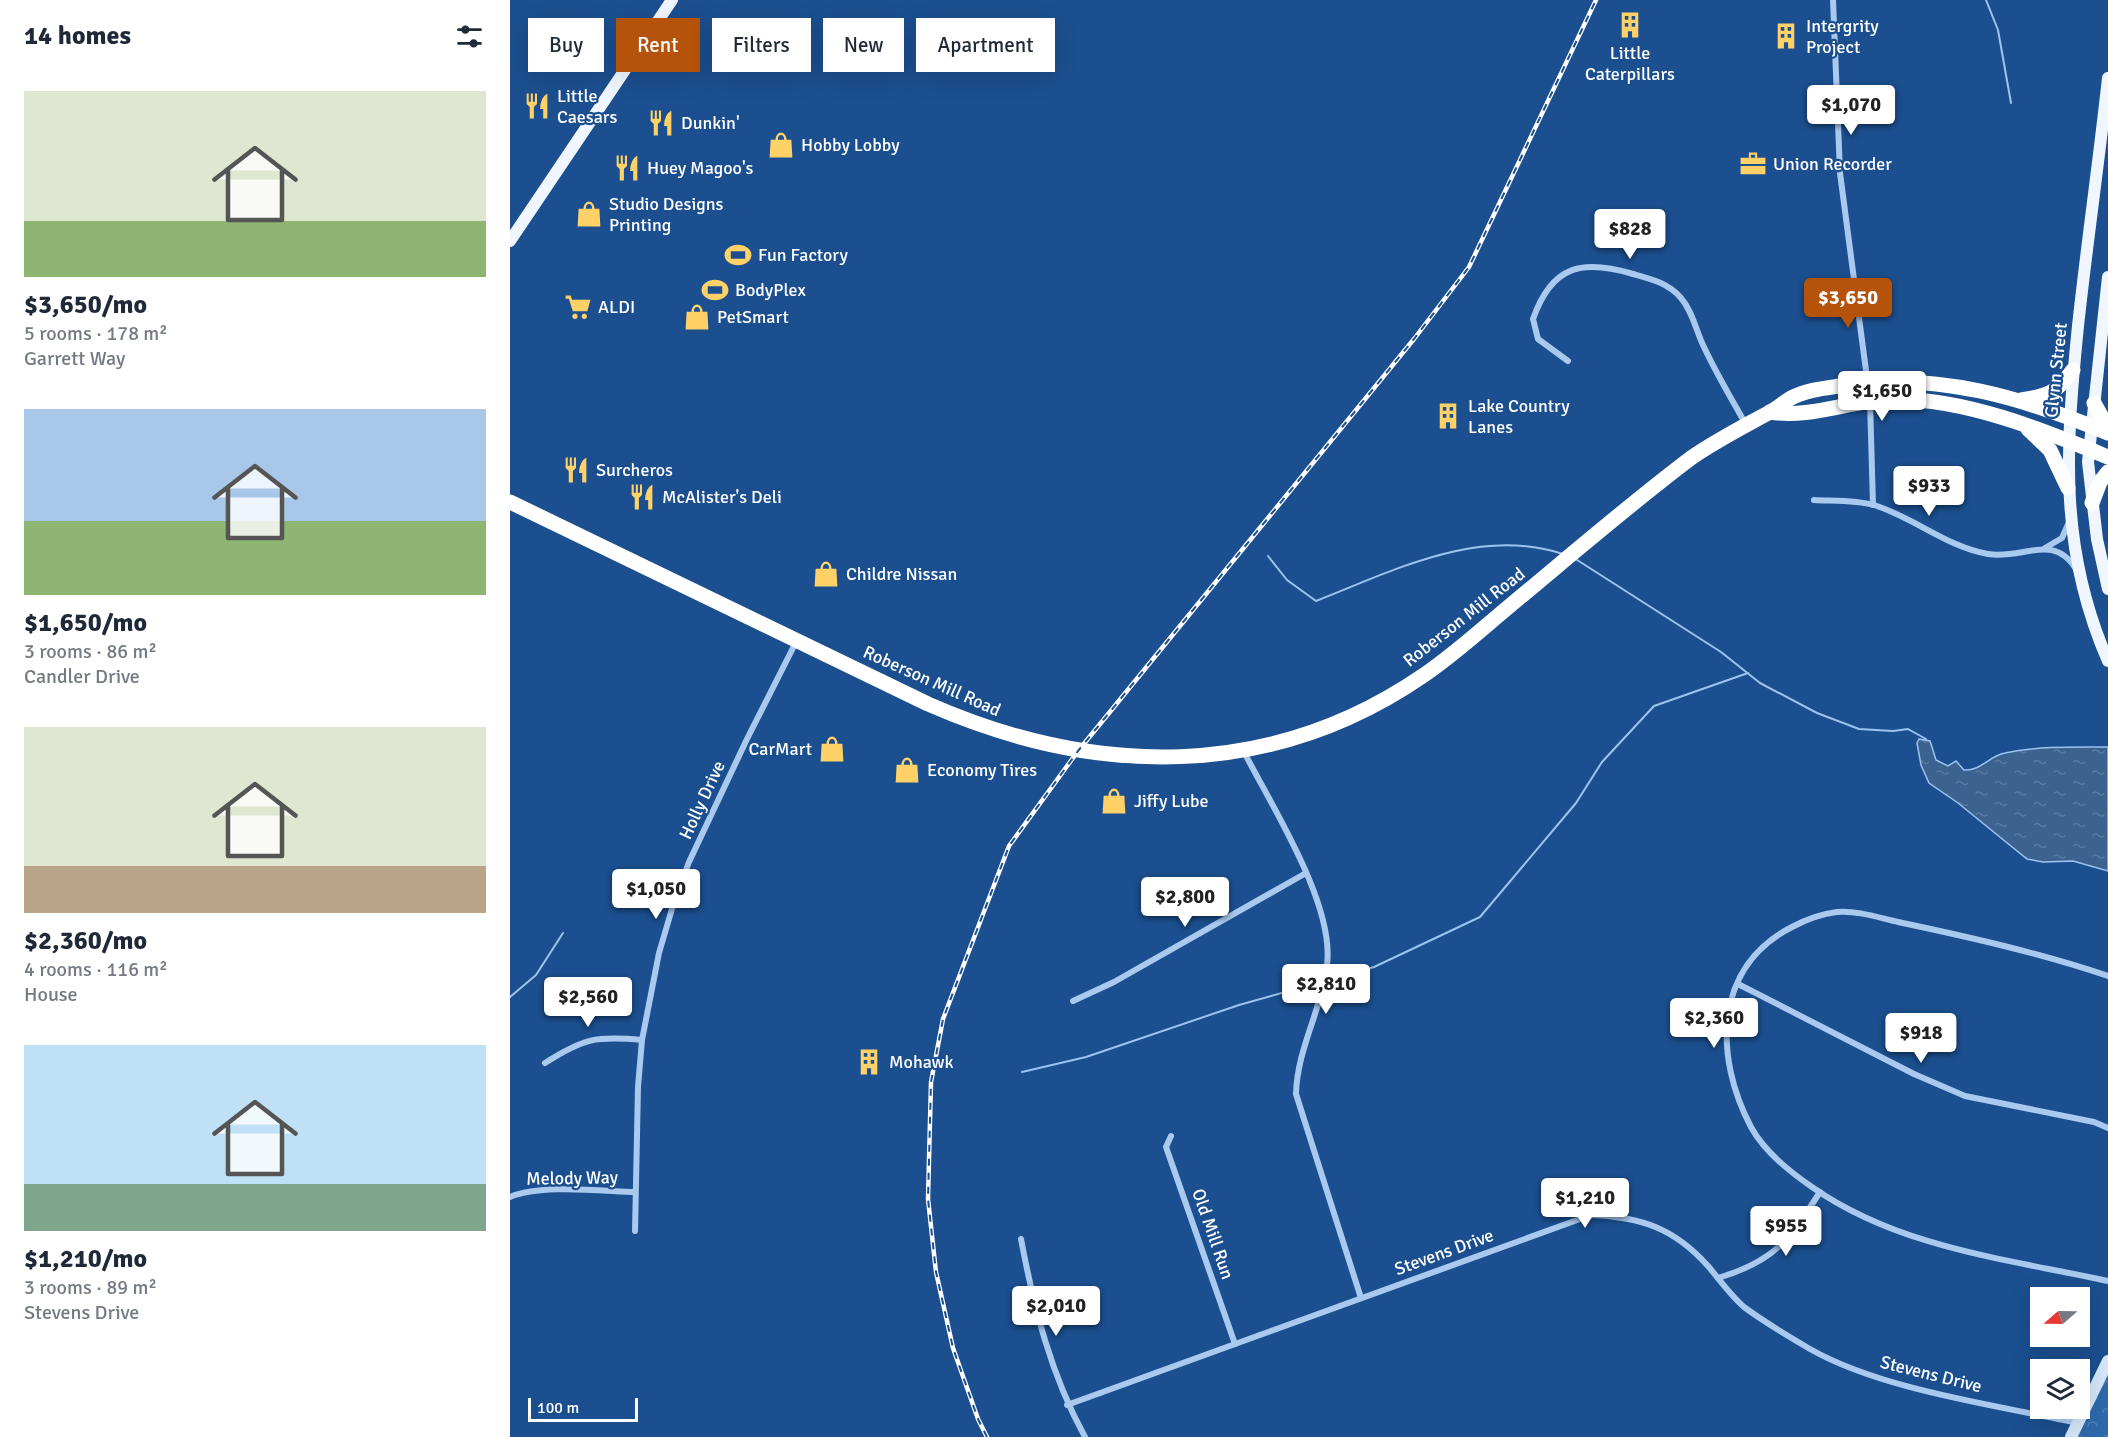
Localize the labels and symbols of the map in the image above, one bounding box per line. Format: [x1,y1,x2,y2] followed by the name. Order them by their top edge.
[1615,10,1645,40] building icon: Little Caterpillars
[1806,15,1879,58] place label: Intergrity Project
[1771,21,1801,51] building icon: Intergrity Project
[1585,42,1675,85] place label: Little Caterpillars
[557,85,617,128] place label: Little Caesars
[1802,85,1900,136] pin: $1,070
[522,91,552,121] restaurant icon: Little Caesars
[646,108,676,138] restaurant icon: Dunkin'
[681,112,740,134] place label: Dunkin'
[766,130,796,160] shop icon: Hobby Lobby
[801,134,900,156] place label: Hobby Lobby
[1738,149,1768,179] office icon: Union Recorder
[612,153,642,183] restaurant icon: Huey Magoo's
[1773,153,1892,175] place label: Union Recorder
[647,157,754,179] place label: Huey Magoo's
[609,193,724,236] place label: Studio Designs Printing
[574,199,604,229] shop icon: Studio Designs Printing
[1594,209,1666,260] pin: $828
[723,240,753,270] sports icon: Fun Factory
[758,244,848,266] place label: Fun Factory
[700,275,730,305] sports icon: BodyPlex
[1799,278,1897,329] pin: $3,650
[735,279,807,301] place label: BodyPlex
[563,292,593,322] supermarket icon: ALDI
[598,296,635,318] place label: ALDI
[682,302,712,332] shop icon: PetSmart
[717,306,789,328] place label: PetSmart
[2040,321,2072,419] street label: Glynn Street
[1833,371,1931,422] pin: $1,650
[1468,395,1570,438] place label: Lake Country Lanes
[1433,401,1463,431] building icon: Lake Country Lanes
[561,455,591,485] restaurant icon: Surcheros
[596,459,673,481] place label: Surcheros
[1893,466,1965,517] pin: $933
[627,482,657,512] restaurant icon: McAlister's Deli
[662,486,782,508] place label: McAlister's Deli
[811,559,841,589] shop icon: Childre Nissan
[846,563,957,585] place label: Childre Nissan
[1399,563,1529,671] street label: Roberson Mill Road
[860,641,1004,721] street label: Roberson Mill Road
[817,734,847,764] shop icon: CarMart
[749,738,812,760] place label: CarMart
[892,755,922,785] shop icon: Economy Tires
[674,757,730,843] street label: Holly Drive
[927,759,1037,781] place label: Economy Tires
[1099,786,1129,816] shop icon: Jiffy Lube
[1134,790,1209,812] place label: Jiffy Lube
[607,869,705,920] pin: $1,050
[1136,877,1234,928] pin: $2,800
[1277,964,1375,1015] pin: $2,810
[539,977,637,1028] pin: $2,560
[1665,998,1763,1049] pin: $2,360
[1885,1013,1957,1064] pin: $918
[854,1047,884,1077] building icon: Mohawk
[889,1051,954,1073] place label: Mohawk
[526,1166,619,1190] street label: Melody Way
[1536,1178,1634,1229] pin: $1,210
[1187,1186,1239,1282] street label: Old Mill Run
[1750,1206,1822,1257] pin: $955
[1391,1224,1497,1280] street label: Stevens Drive
[1007,1286,1105,1337] pin: $2,010
[2030,1287,2090,1347] north arrow
[1878,1351,1984,1397] street label: Stevens Drive
[528,1395,638,1422] scale bar

